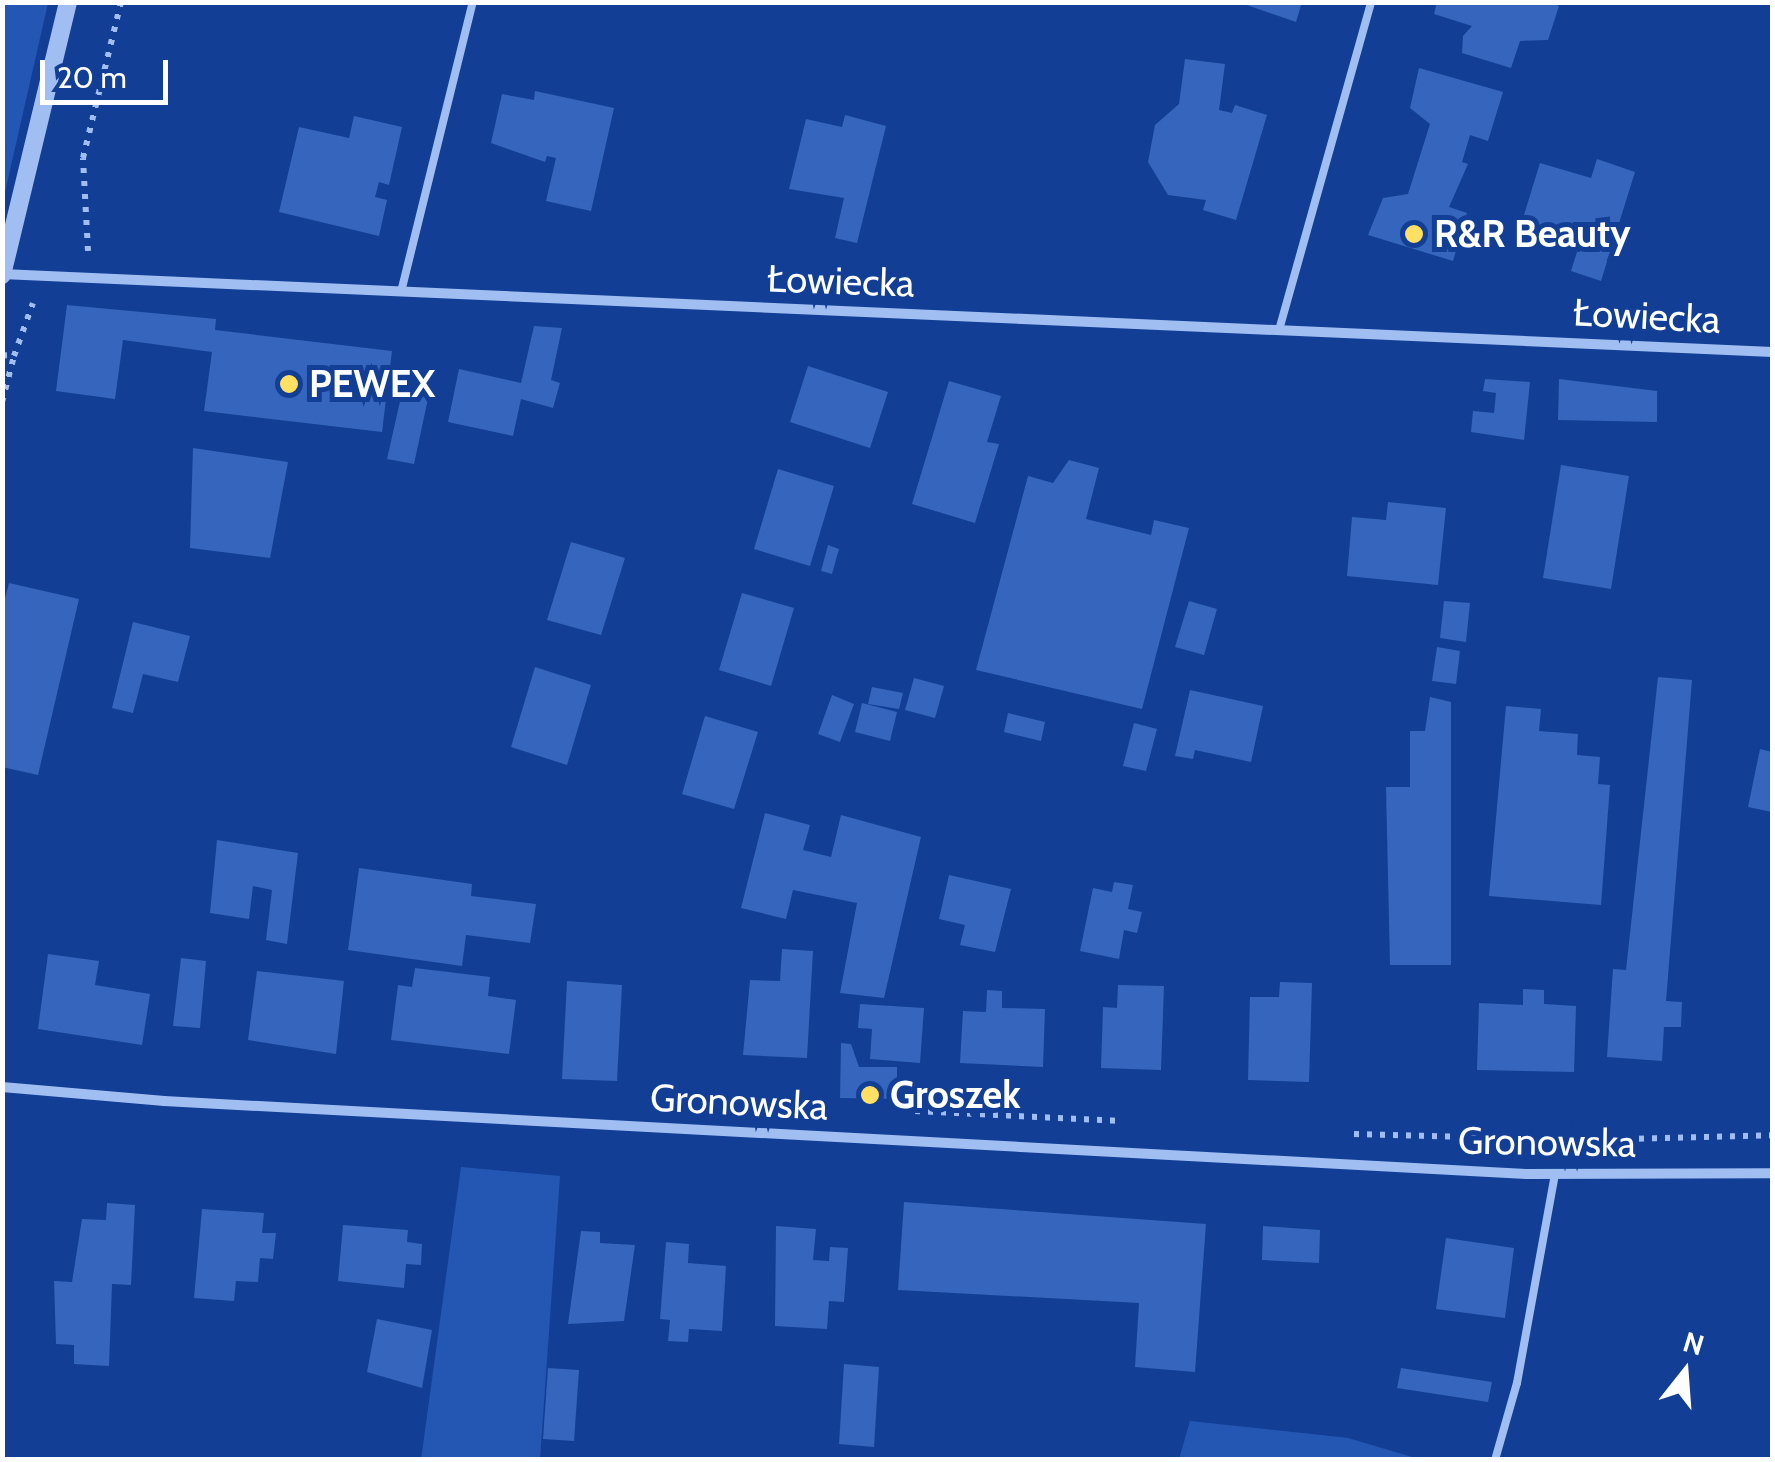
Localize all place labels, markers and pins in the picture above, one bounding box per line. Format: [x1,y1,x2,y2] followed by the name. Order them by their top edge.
[1434,211,1631,257] place label: R&R Beauty
[1403,223,1425,245] marker: R&R Beauty
[309,361,435,407] place label: PEWEX
[278,373,300,395] marker: PEWEX
[890,1072,1021,1118] place label: Groszek
[859,1084,881,1106] marker: Groszek

